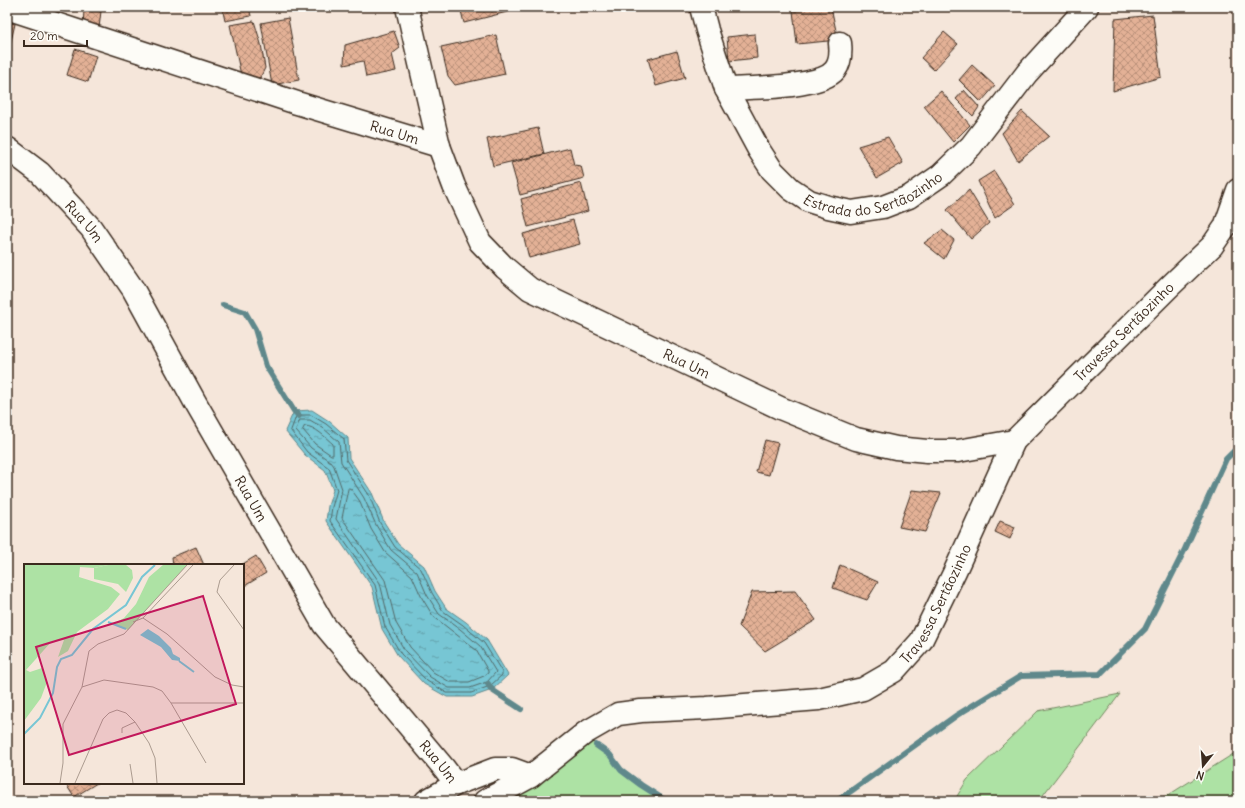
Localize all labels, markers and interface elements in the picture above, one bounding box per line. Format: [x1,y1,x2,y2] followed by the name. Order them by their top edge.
[24,22,87,48] scale bar
[30,28,58,43] text: 20 m
[368,117,421,148] street label: Rua Um
[800,168,946,221] street label: Estrada do Sertãozinho
[61,197,107,246] street label: Rua Um
[1070,278,1178,385] street label: Travessa Sertãozinho
[660,345,713,382] street label: Rua Um
[231,472,271,525] street label: Rua Um
[896,541,975,667] street label: Travessa Sertãozinho
[24,564,244,784] inset map
[415,736,461,786] street label: Rua Um
[1183,746,1223,786] north arrow
[1194,768,1206,783] text: N

